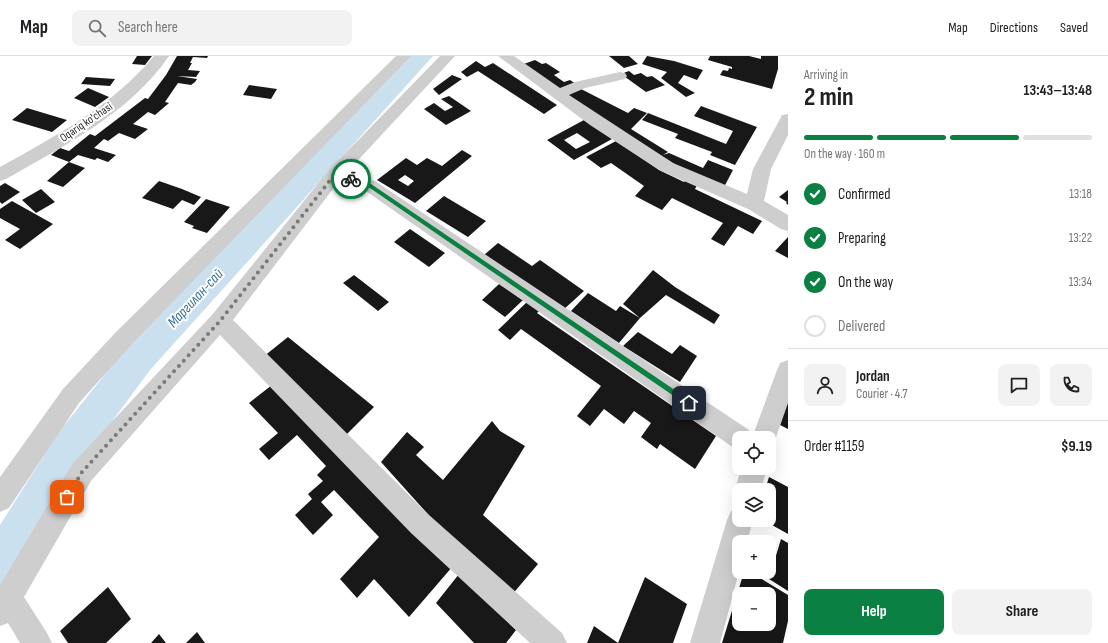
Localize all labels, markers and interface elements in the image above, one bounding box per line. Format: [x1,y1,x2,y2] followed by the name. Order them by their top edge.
[72,10,352,46] search box
[20,16,48,39] text: Map
[86,17,108,39] icon: search
[118,18,178,37] text: Search here
[948,19,968,36] text: Map
[990,19,1038,36] text: Directions
[1060,19,1088,36] text: Saved
[804,67,848,83] text: Arriving in
[1024,81,1092,100] text: 13:43–13:48
[804,82,854,113] text: 2 min
[57,99,116,146] street label: Oqariq ko'chasi
[804,146,885,162] text: On the way · 160 m
[331,159,371,199] courier
[340,168,362,190] icon: bike
[804,183,826,205] icon: check
[838,185,891,204] text: Confirmed
[1069,186,1092,202] text: 13:18
[804,227,826,249] icon: check
[838,229,886,248] text: Preparing
[1069,230,1092,246] text: 13:22
[163,264,228,332] water label: Маргилан-сай
[804,271,826,293] icon: check
[838,273,893,292] text: On the way
[1069,274,1092,290] text: 13:34
[838,317,885,336] text: Delivered
[804,364,846,406] button: person
[998,364,1040,406] button: chat
[1050,364,1092,406] button: phone
[856,367,890,386] text: Jordan
[672,386,706,420] pin
[856,386,908,402] text: Courier · 4.7
[678,392,700,414] icon: home
[732,431,776,631] map controls
[732,431,776,475] button: locate
[804,437,864,456] text: Order #1159
[1061,437,1092,456] text: $9.19
[50,480,84,514] pin
[732,483,776,527] button: layers
[56,486,78,508] icon: bag
[732,535,776,579] button: +
[732,587,776,631] button: −
[804,589,944,635] button: Help
[952,589,1092,635] button: Share

